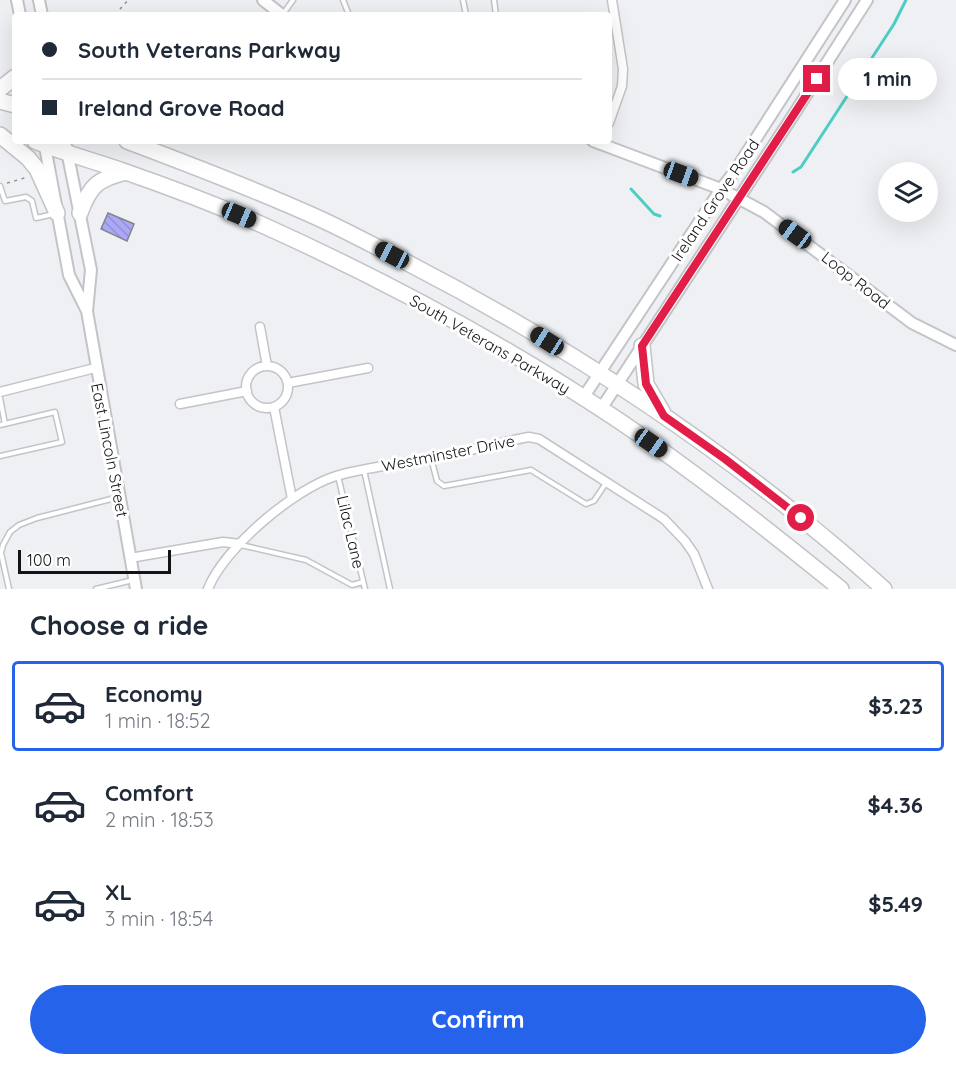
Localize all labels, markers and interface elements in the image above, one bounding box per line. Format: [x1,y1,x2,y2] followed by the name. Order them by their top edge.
[78,36,341,64] text: South Veterans Parkway
[838,58,937,100] callout: 1 min
[803,65,830,92] route end
[863,66,912,91] text: 1 min
[78,94,285,122] text: Ireland Grove Road
[667,135,763,265] street label: Ireland Grove Road
[661,159,701,189] car
[878,162,938,222] map controls
[878,162,938,222] button: layers
[219,200,259,230] car
[775,216,815,252] car
[372,239,412,271] car
[818,247,894,313] street label: Loop Road
[406,290,574,398] street label: South Veterans Parkway
[527,324,567,358] car
[87,381,133,519] street label: East Lincoln Street
[631,425,671,461] car
[380,430,516,476] street label: Westminster Drive
[333,493,369,571] street label: Lilac Lane
[787,504,814,531] route start
[18,547,171,574] scale bar
[27,550,71,570] text: 100 m
[30,608,208,642] text: Choose a ride
[33,679,87,733] icon: car
[105,680,203,708] text: Economy
[868,692,923,720] text: $3.23
[105,708,211,733] text: 1 min · 18:52
[33,778,87,832] icon: car
[105,779,194,807] text: Comfort
[867,791,923,819] text: $4.36
[105,807,214,832] text: 2 min · 18:53
[33,877,87,931] icon: car
[105,878,132,906] text: XL
[868,890,923,918] text: $5.49
[105,906,213,931] text: 3 min · 18:54
[30,985,926,1054] button: Confirm

